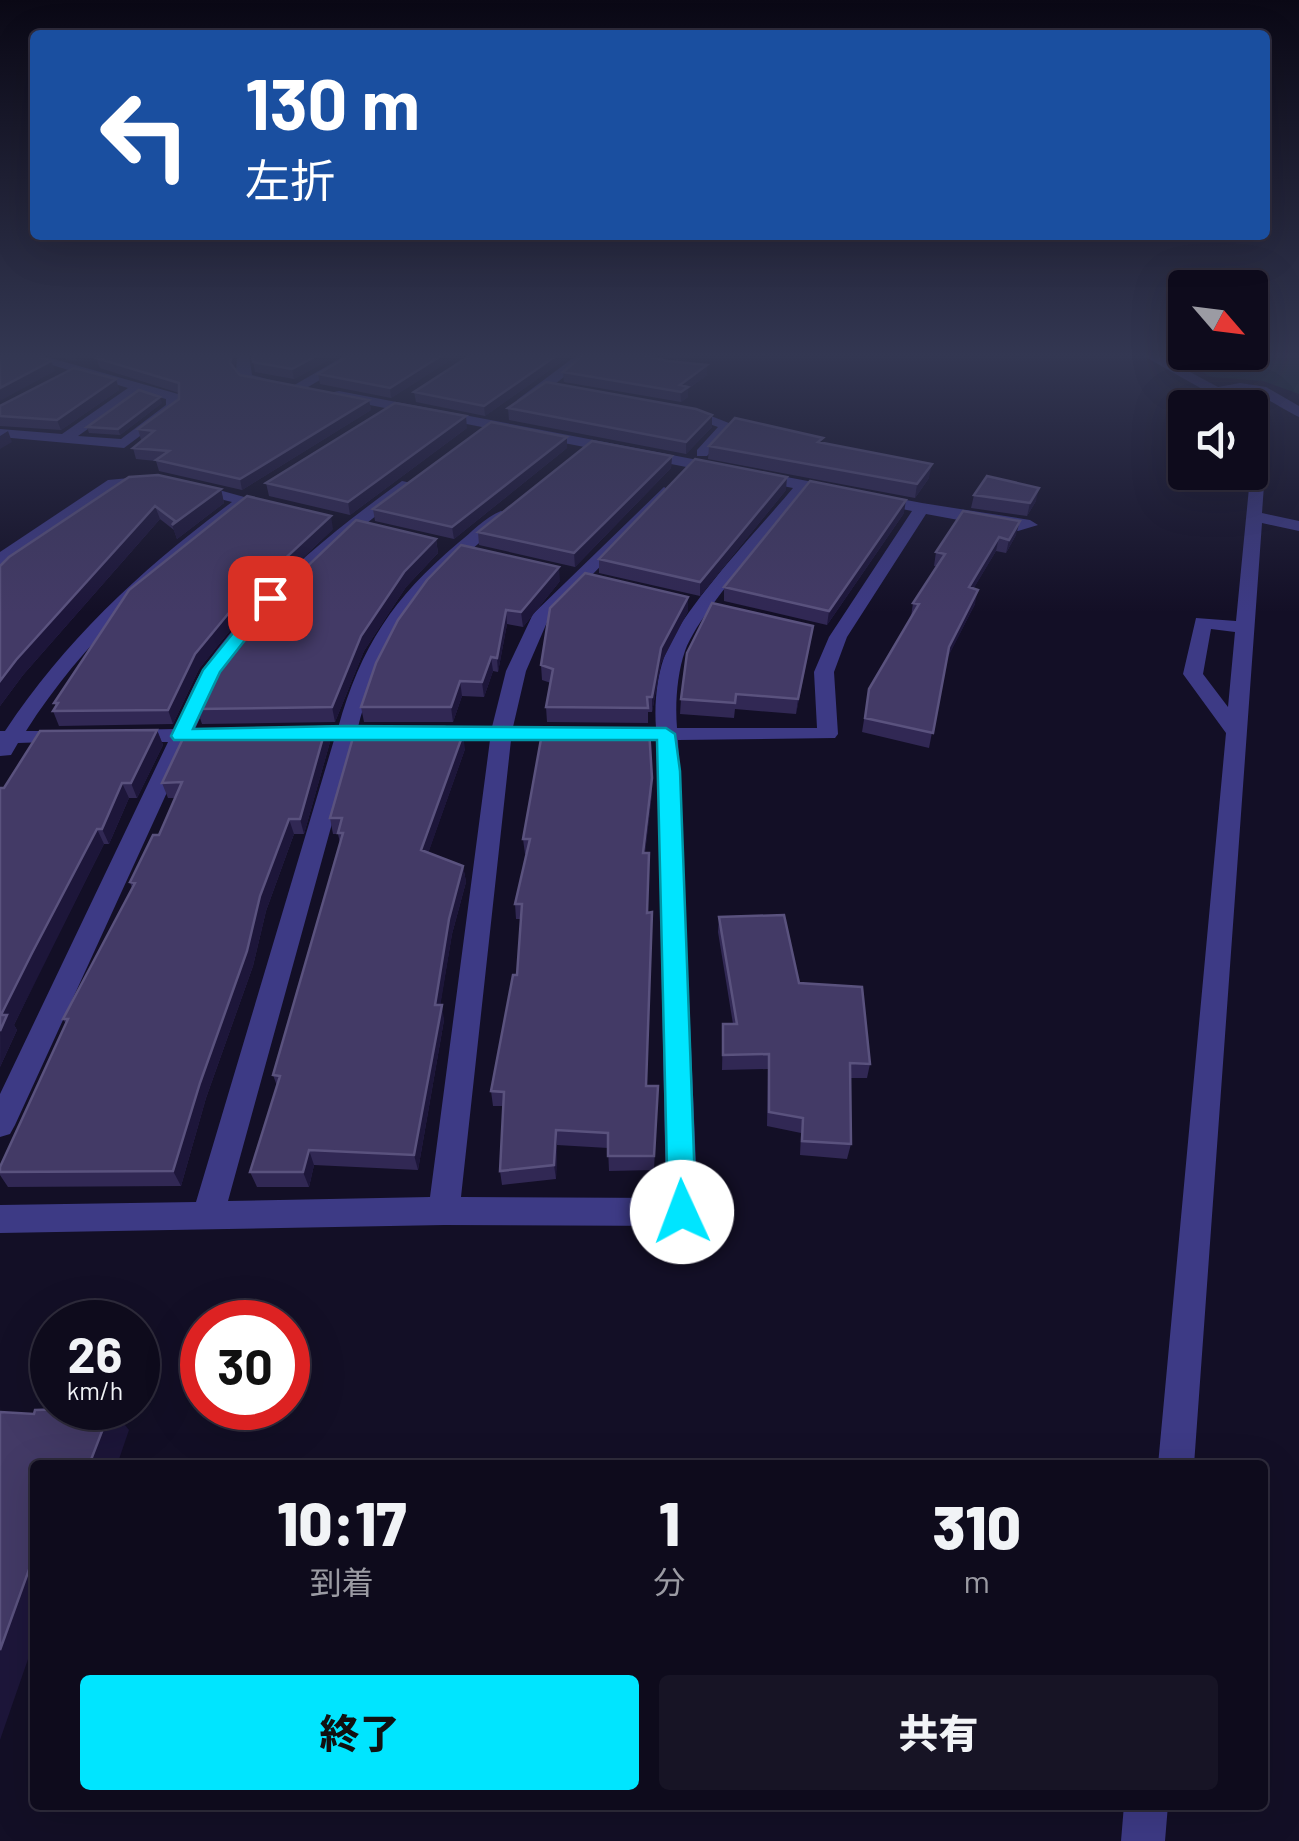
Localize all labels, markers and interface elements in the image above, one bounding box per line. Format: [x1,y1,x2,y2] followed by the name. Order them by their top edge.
[245,60,420,144] text: 130 m
[80,70,210,200] icon: left
[245,152,335,206] text: 左折
[1168,270,1268,370] north arrow
[1168,270,1268,490] map controls
[1168,390,1268,490] button: sound
[228,556,313,641] pin
[243,571,298,626] icon: arrive
[630,1160,734,1264] position arrow
[180,1300,310,1430] speed limit sign: 30
[68,1323,122,1383] text: 26
[67,1375,123,1405] text: km/h
[277,1486,407,1558] text: 10:17
[659,1486,680,1558] text: 1
[933,1490,1021,1562] text: 310
[964,1561,990,1599] text: m
[310,1562,374,1600] text: 到着
[654,1562,686,1600] text: 分
[80,1675,639,1790] button: 終了
[659,1675,1218,1790] button: 共有

